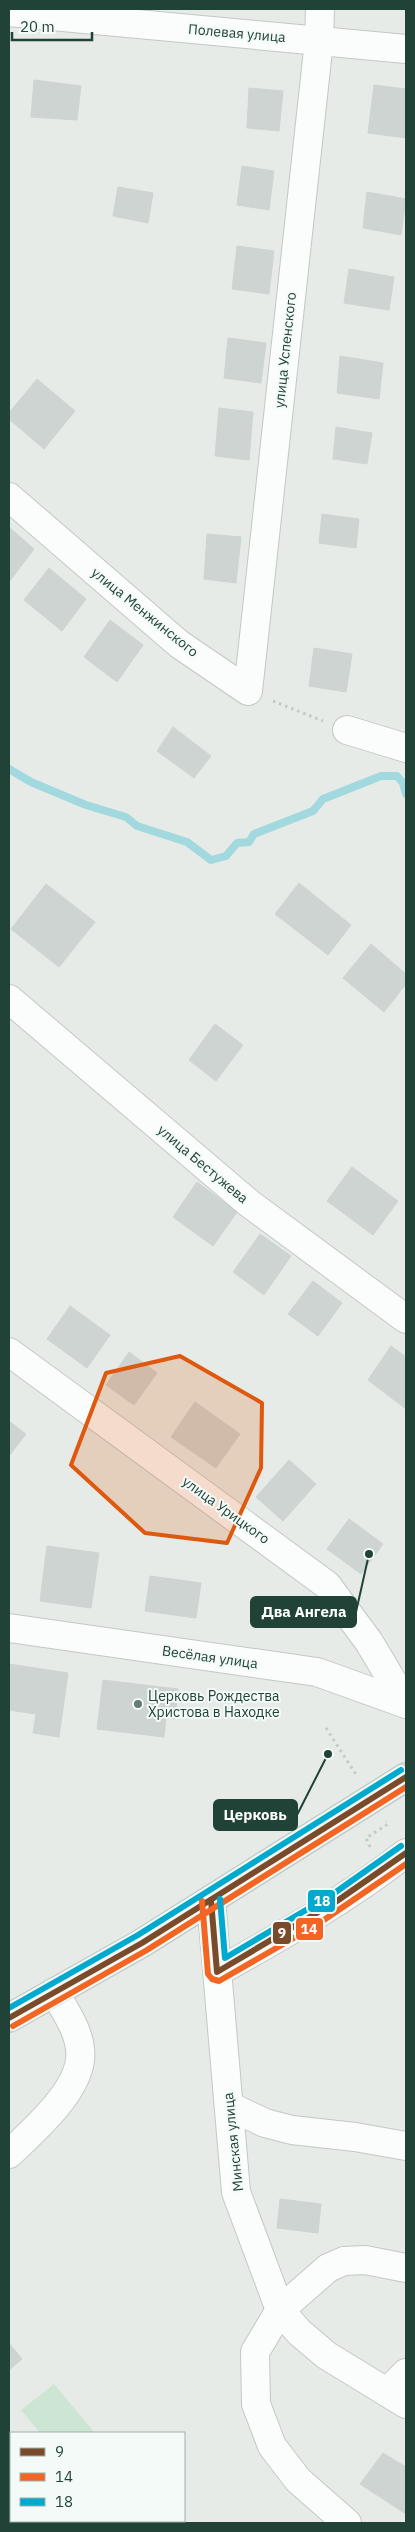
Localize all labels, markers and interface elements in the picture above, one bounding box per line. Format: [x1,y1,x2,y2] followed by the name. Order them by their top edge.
[12,10,92,42] scale bar
[20,17,55,36] text: 20 m
[187,20,287,46] street label: Полевая улица
[270,291,300,409] street label: улица Успенского
[88,563,202,661] street label: улица Менжинского
[154,1121,252,1208] street label: улица Бестужева
[179,1472,273,1548] street label: улица Урицкого
[251,1597,356,1627] callout: Два Ангела
[261,1602,347,1621] text: Два Ангела
[161,1641,260,1673] street label: Весёлая улица
[148,1687,280,1721] place label: Церковь Рождества Христова в Находке
[132,1698,144,1710] marker: Церковь Рождества Христова в Находке
[214,1800,297,1830] callout: Церковь
[223,1805,287,1824] text: Церковь
[307,1889,336,1913] line badge: 18
[314,1892,330,1910] text: 18
[295,1917,324,1941] line badge: 14
[301,1920,317,1938] text: 14
[272,1921,292,1945] line badge: 9
[278,1924,286,1942] text: 9
[219,2091,247,2192] street label: Минская улица
[10,2432,185,2522] legend
[55,2442,64,2461] text: 9
[55,2467,73,2486] text: 14
[55,2492,73,2511] text: 18

